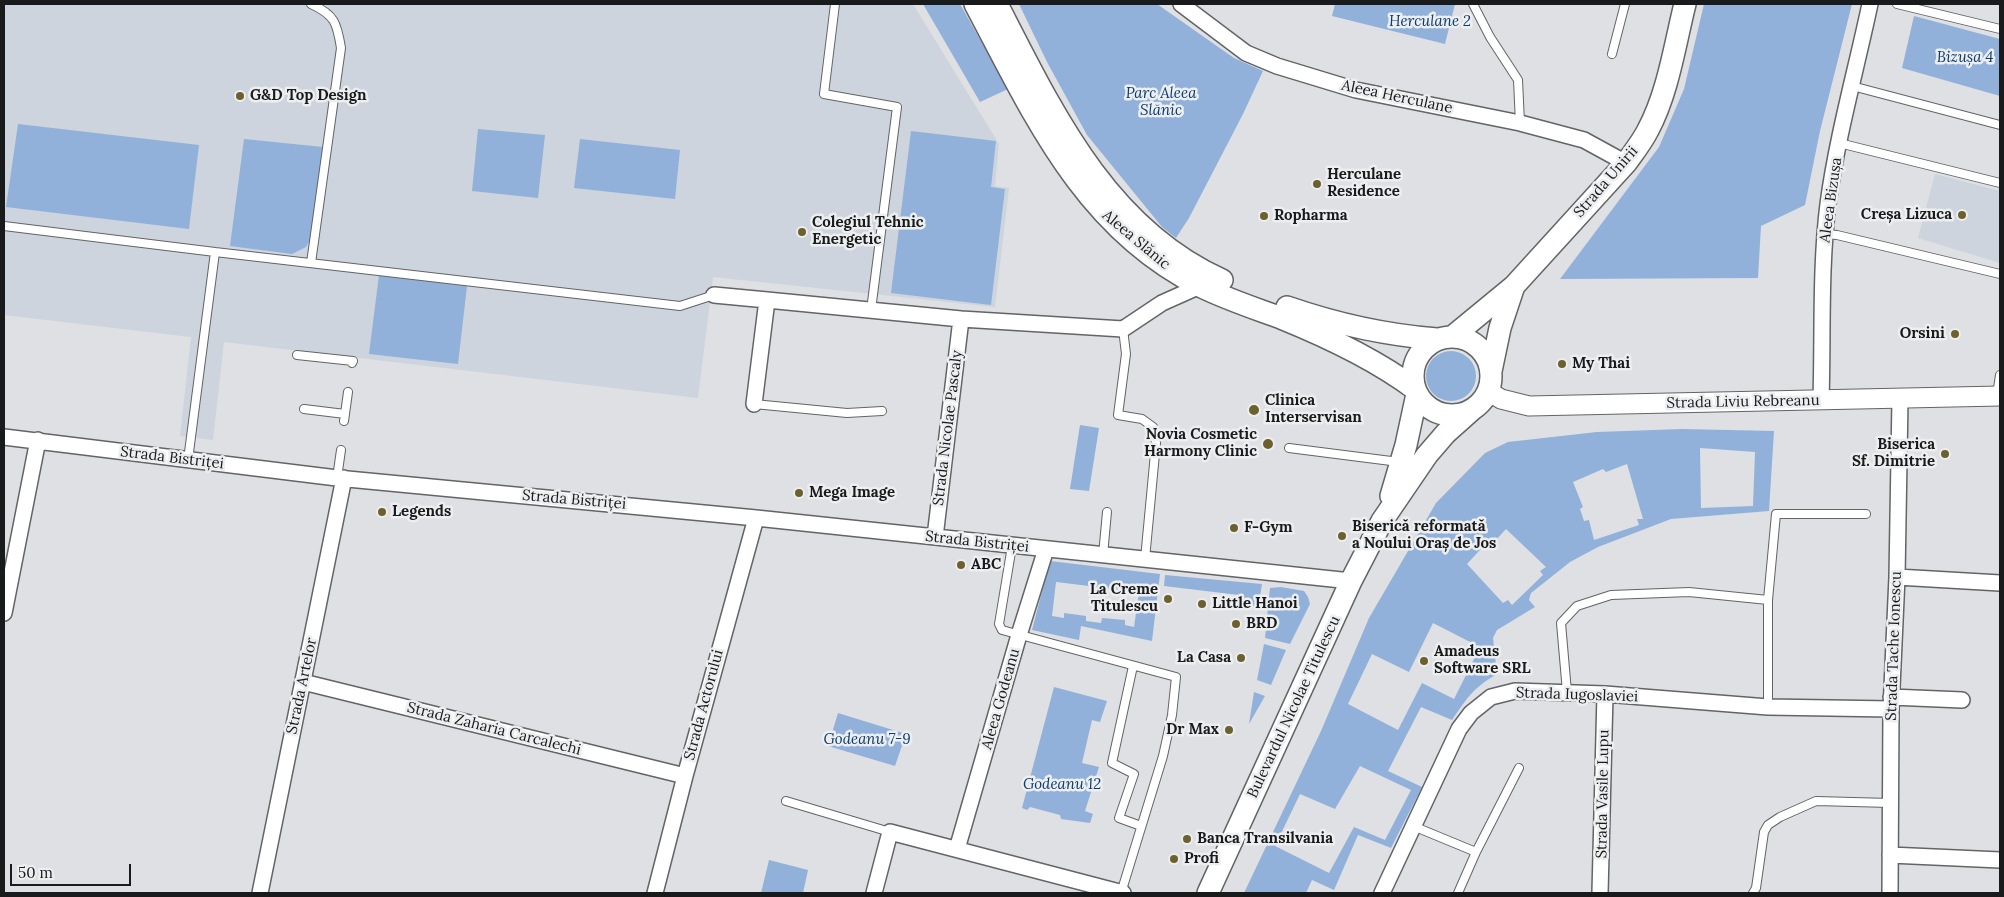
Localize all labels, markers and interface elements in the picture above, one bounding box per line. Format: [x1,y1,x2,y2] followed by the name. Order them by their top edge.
[1389,13,1471,31] park label: Herculane 2
[1937,49,1993,67] park label: Bizușa 4
[1340,76,1454,118] street label: Aleea Herculane
[1126,85,1196,120] park label: Parc Aleea Slănic
[250,87,367,105] place label: G&D Top Design
[234,90,246,102] marker: G&D Top Design
[1570,143,1642,221] street label: Strada Unirii
[1816,156,1846,244] street label: Aleea Bizușa
[1327,166,1401,201] place label: Herculane Residence
[1311,178,1323,190] marker: Herculane Residence
[1098,206,1174,274] street label: Aleea Slănic
[1861,206,1952,224] place label: Creșa Lizuca
[1274,207,1348,225] place label: Ropharma
[1956,209,1968,221] marker: Creșa Lizuca
[1258,210,1270,222] marker: Ropharma
[812,214,924,249] place label: Colegiul Tehnic Energetic
[796,226,808,238] marker: Colegiul Tehnic Energetic
[1900,325,1945,343] place label: Orsini
[1949,328,1961,340] marker: Orsini
[930,349,966,507] street label: Strada Nicolae Pascaly
[1572,355,1630,373] place label: My Thai
[1556,358,1568,370] marker: My Thai
[1265,392,1362,427] place label: Clinica Interservisan
[1666,392,1820,412] street label: Strada Liviu Rebreanu
[1247,403,1261,417] marker: Clinica Interservisan
[1144,426,1257,461] place label: Novia Cosmetic Harmony Clinic
[1852,436,1935,471] place label: Biserica Sf. Dimitrie
[1261,437,1275,451] marker: Novia Cosmetic Harmony Clinic
[119,443,225,473] street label: Strada Bistriței
[1939,448,1951,460] marker: Biserica Sf. Dimitrie
[809,484,895,502] place label: Mega Image
[521,486,627,514] street label: Strada Bistriței
[793,487,805,499] marker: Mega Image
[392,503,451,521] place label: Legends
[376,506,388,518] marker: Legends
[1352,518,1496,553] place label: Biserică reformată a Noului Oraș de Jos
[1244,519,1292,537] place label: F-Gym
[1228,522,1240,534] marker: F-Gym
[924,528,1030,556] street label: Strada Bistriței
[1336,530,1348,542] marker: Biserică reformată a Noului Oraș de Jos
[971,556,1001,574] place label: ABC
[955,559,967,571] marker: ABC
[1882,571,1906,721] street label: Strada Tache Ionescu
[1090,581,1158,616] place label: La Creme Titulescu
[1162,593,1174,605] marker: La Creme Titulescu
[1212,595,1298,613] place label: Little Hanoi
[1196,598,1208,610] marker: Little Hanoi
[1244,613,1344,801] street label: Bulevardul Nicolae Titulescu
[1246,615,1277,633] place label: BRD
[1230,618,1242,630] marker: BRD
[283,636,321,736] street label: Strada Artelor
[1434,643,1531,678] place label: Amadeus Software SRL
[978,646,1024,752] street label: Aleea Godeanu
[681,648,727,762] street label: Strada Actorului
[1177,649,1231,667] place label: La Casa
[1235,652,1247,664] marker: La Casa
[1418,655,1430,667] marker: Amadeus Software SRL
[1516,684,1638,706] street label: Strada Iugoslaviei
[405,699,583,759] street label: Strada Zaharia Carcalechi
[1166,721,1219,739] place label: Dr Max
[1223,724,1235,736] marker: Dr Max
[1593,729,1613,859] street label: Strada Vasile Lupu
[824,731,910,749] park label: Godeanu 7-9
[1023,776,1101,794] park label: Godeanu 12
[1197,830,1333,848] place label: Banca Transilvania
[1181,833,1193,845] marker: Banca Transilvania
[1184,850,1219,868] place label: Profi
[1168,853,1180,865] marker: Profi
[12,854,134,886] scale bar
[18,863,53,882] text: 50 m

